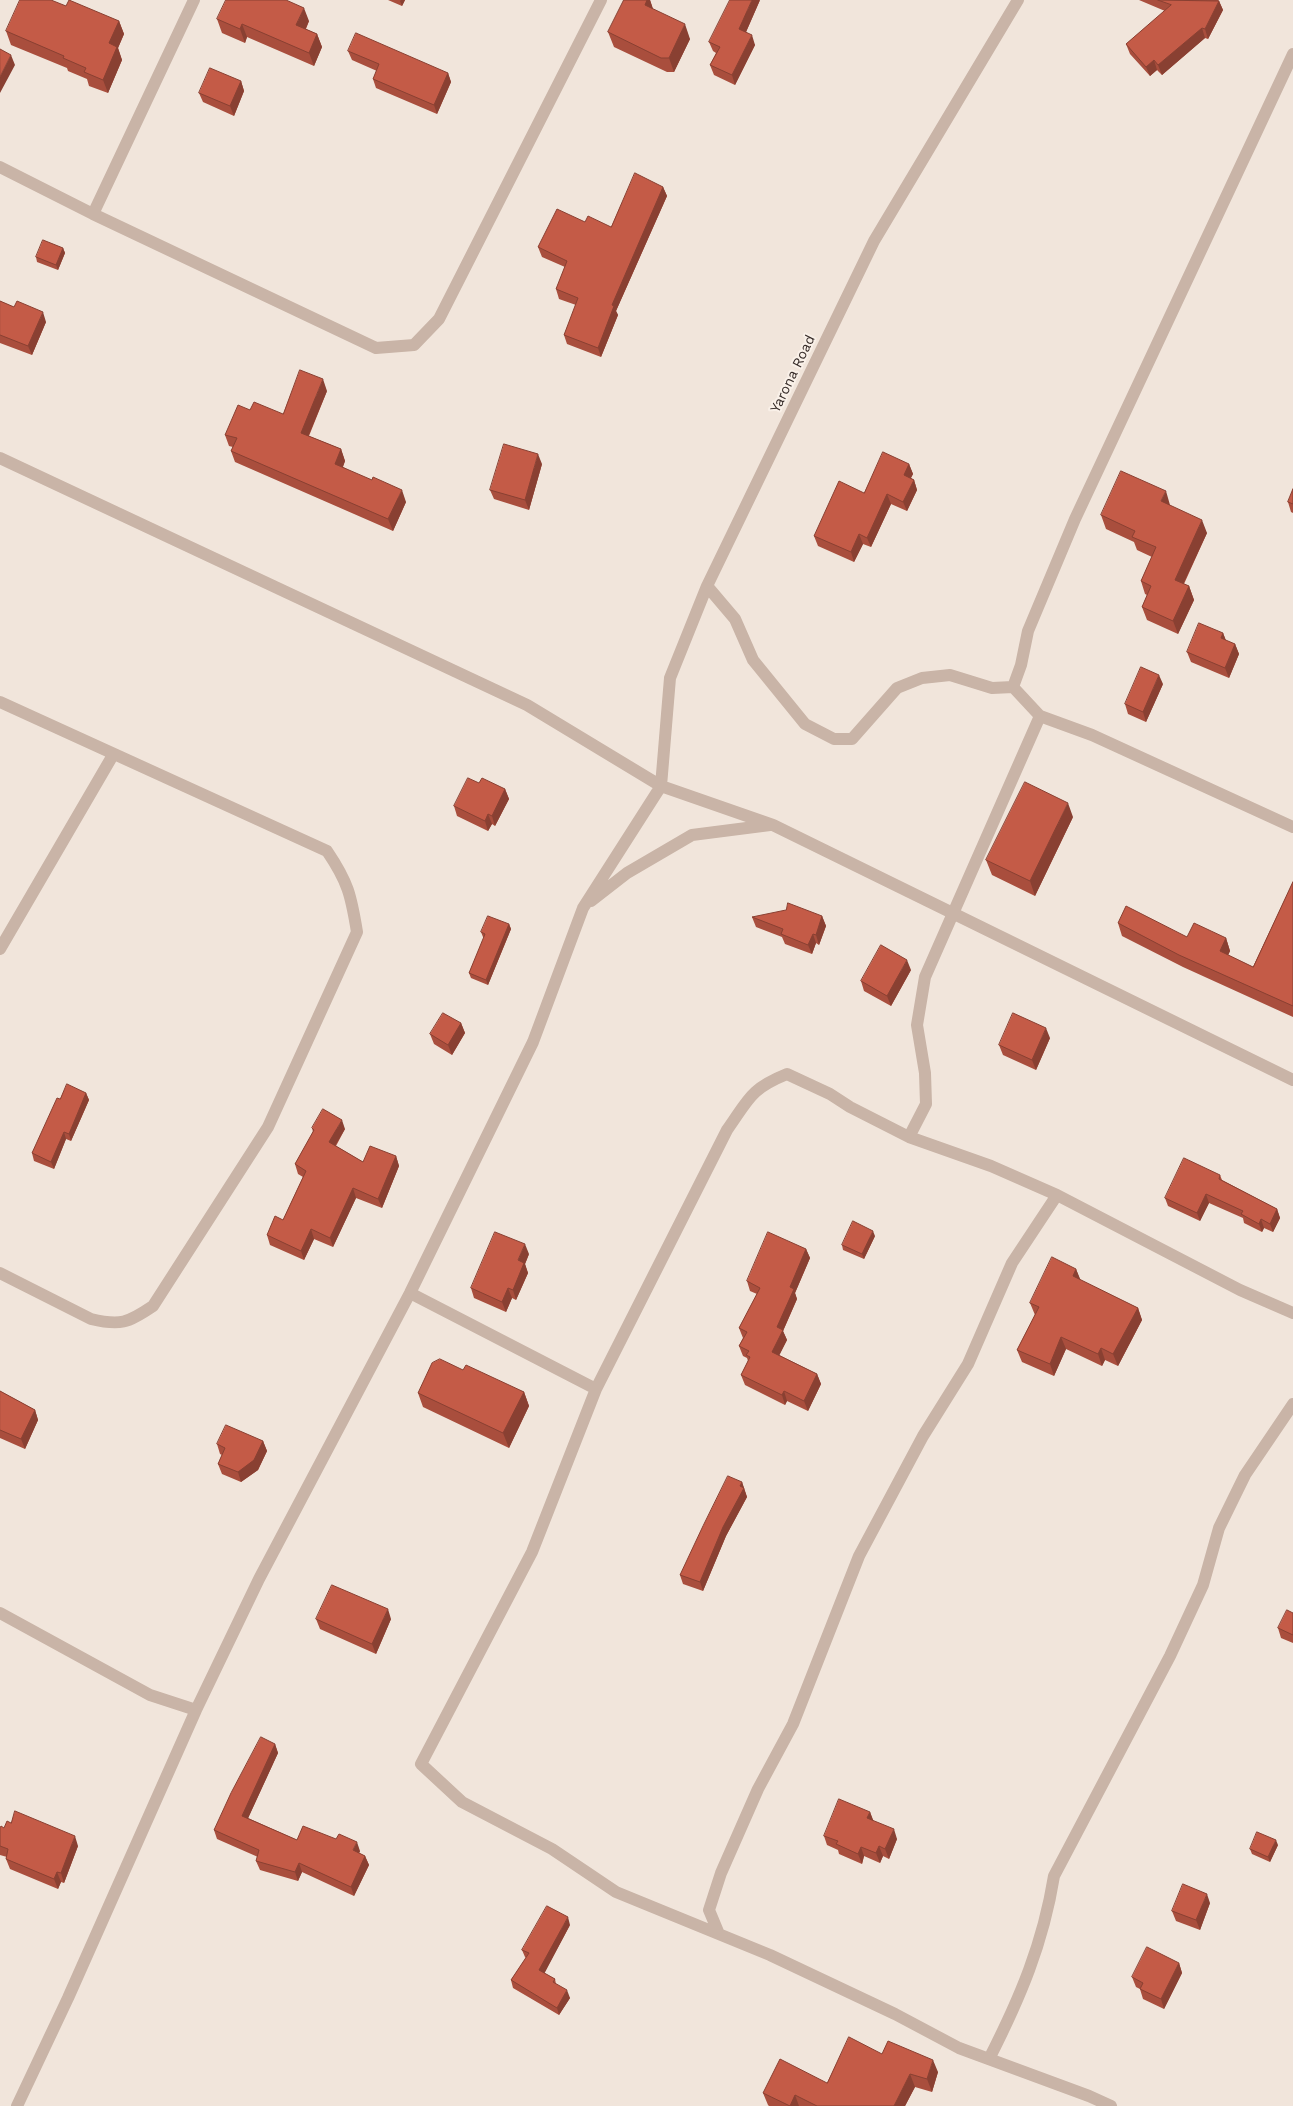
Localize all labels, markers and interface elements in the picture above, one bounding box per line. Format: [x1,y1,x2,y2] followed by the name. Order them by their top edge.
[767,333,819,415] street label: Yarona Road

